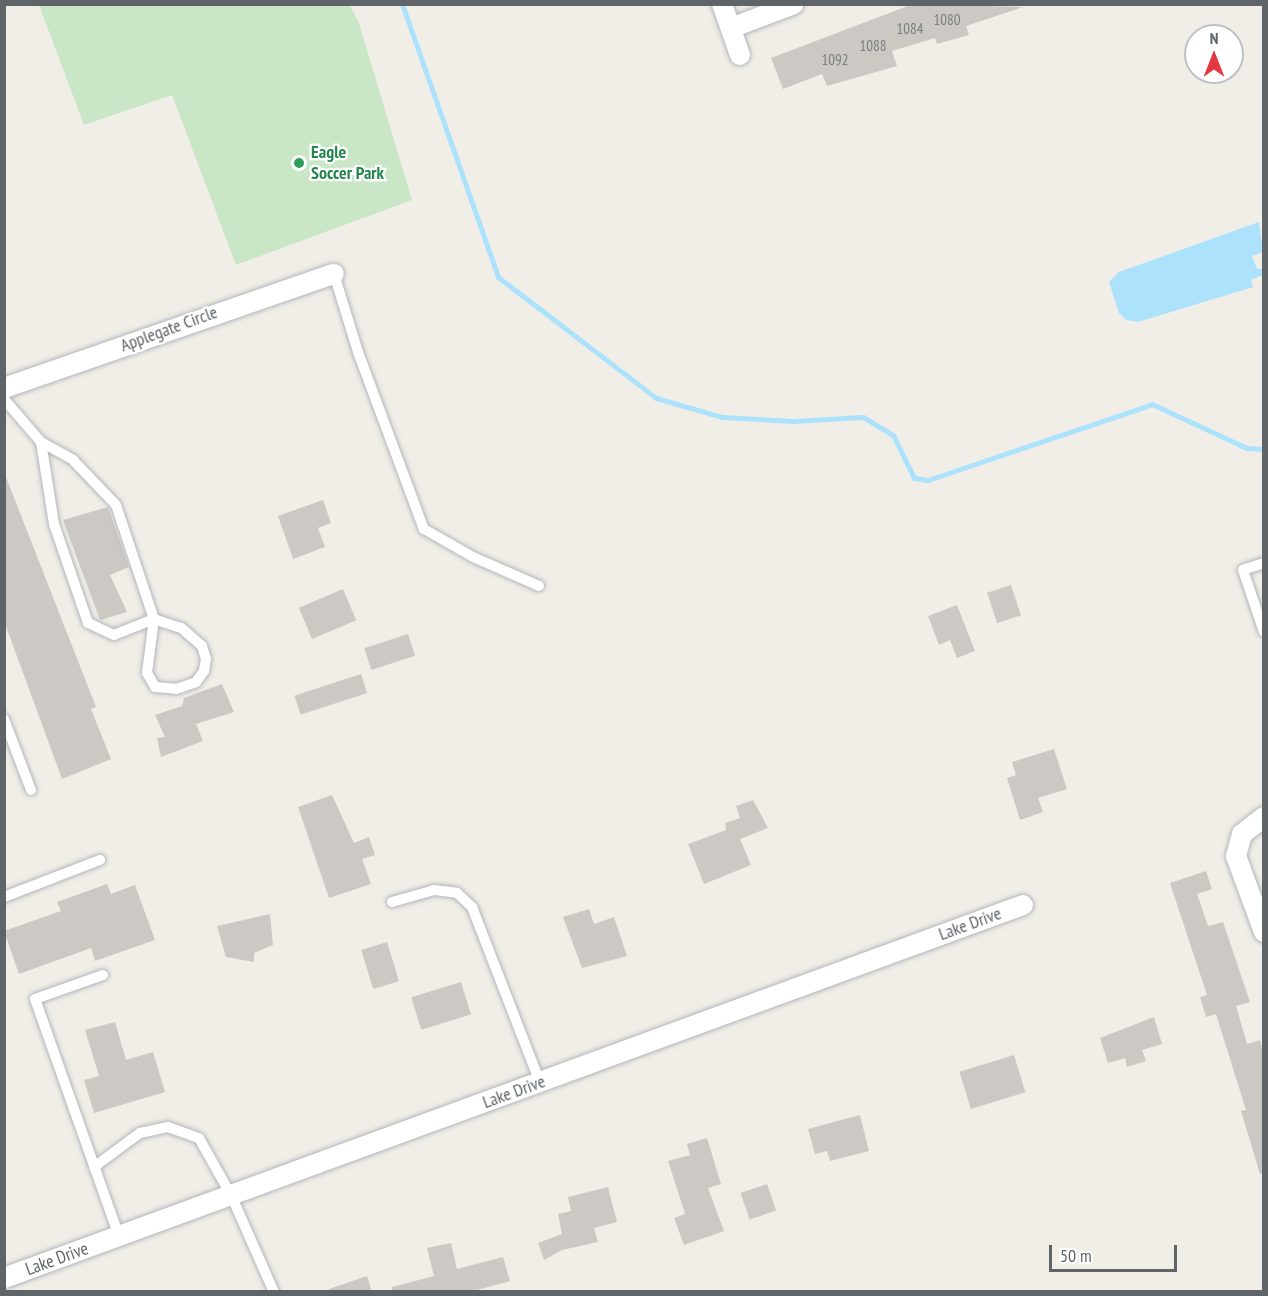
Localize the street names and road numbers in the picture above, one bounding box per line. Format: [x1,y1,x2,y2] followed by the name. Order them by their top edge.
[117,301,221,357] street label: Applegate Circle
[936,903,1004,945] street label: Lake Drive
[480,1071,548,1113] street label: Lake Drive
[23,1238,91,1280] street label: Lake Drive

